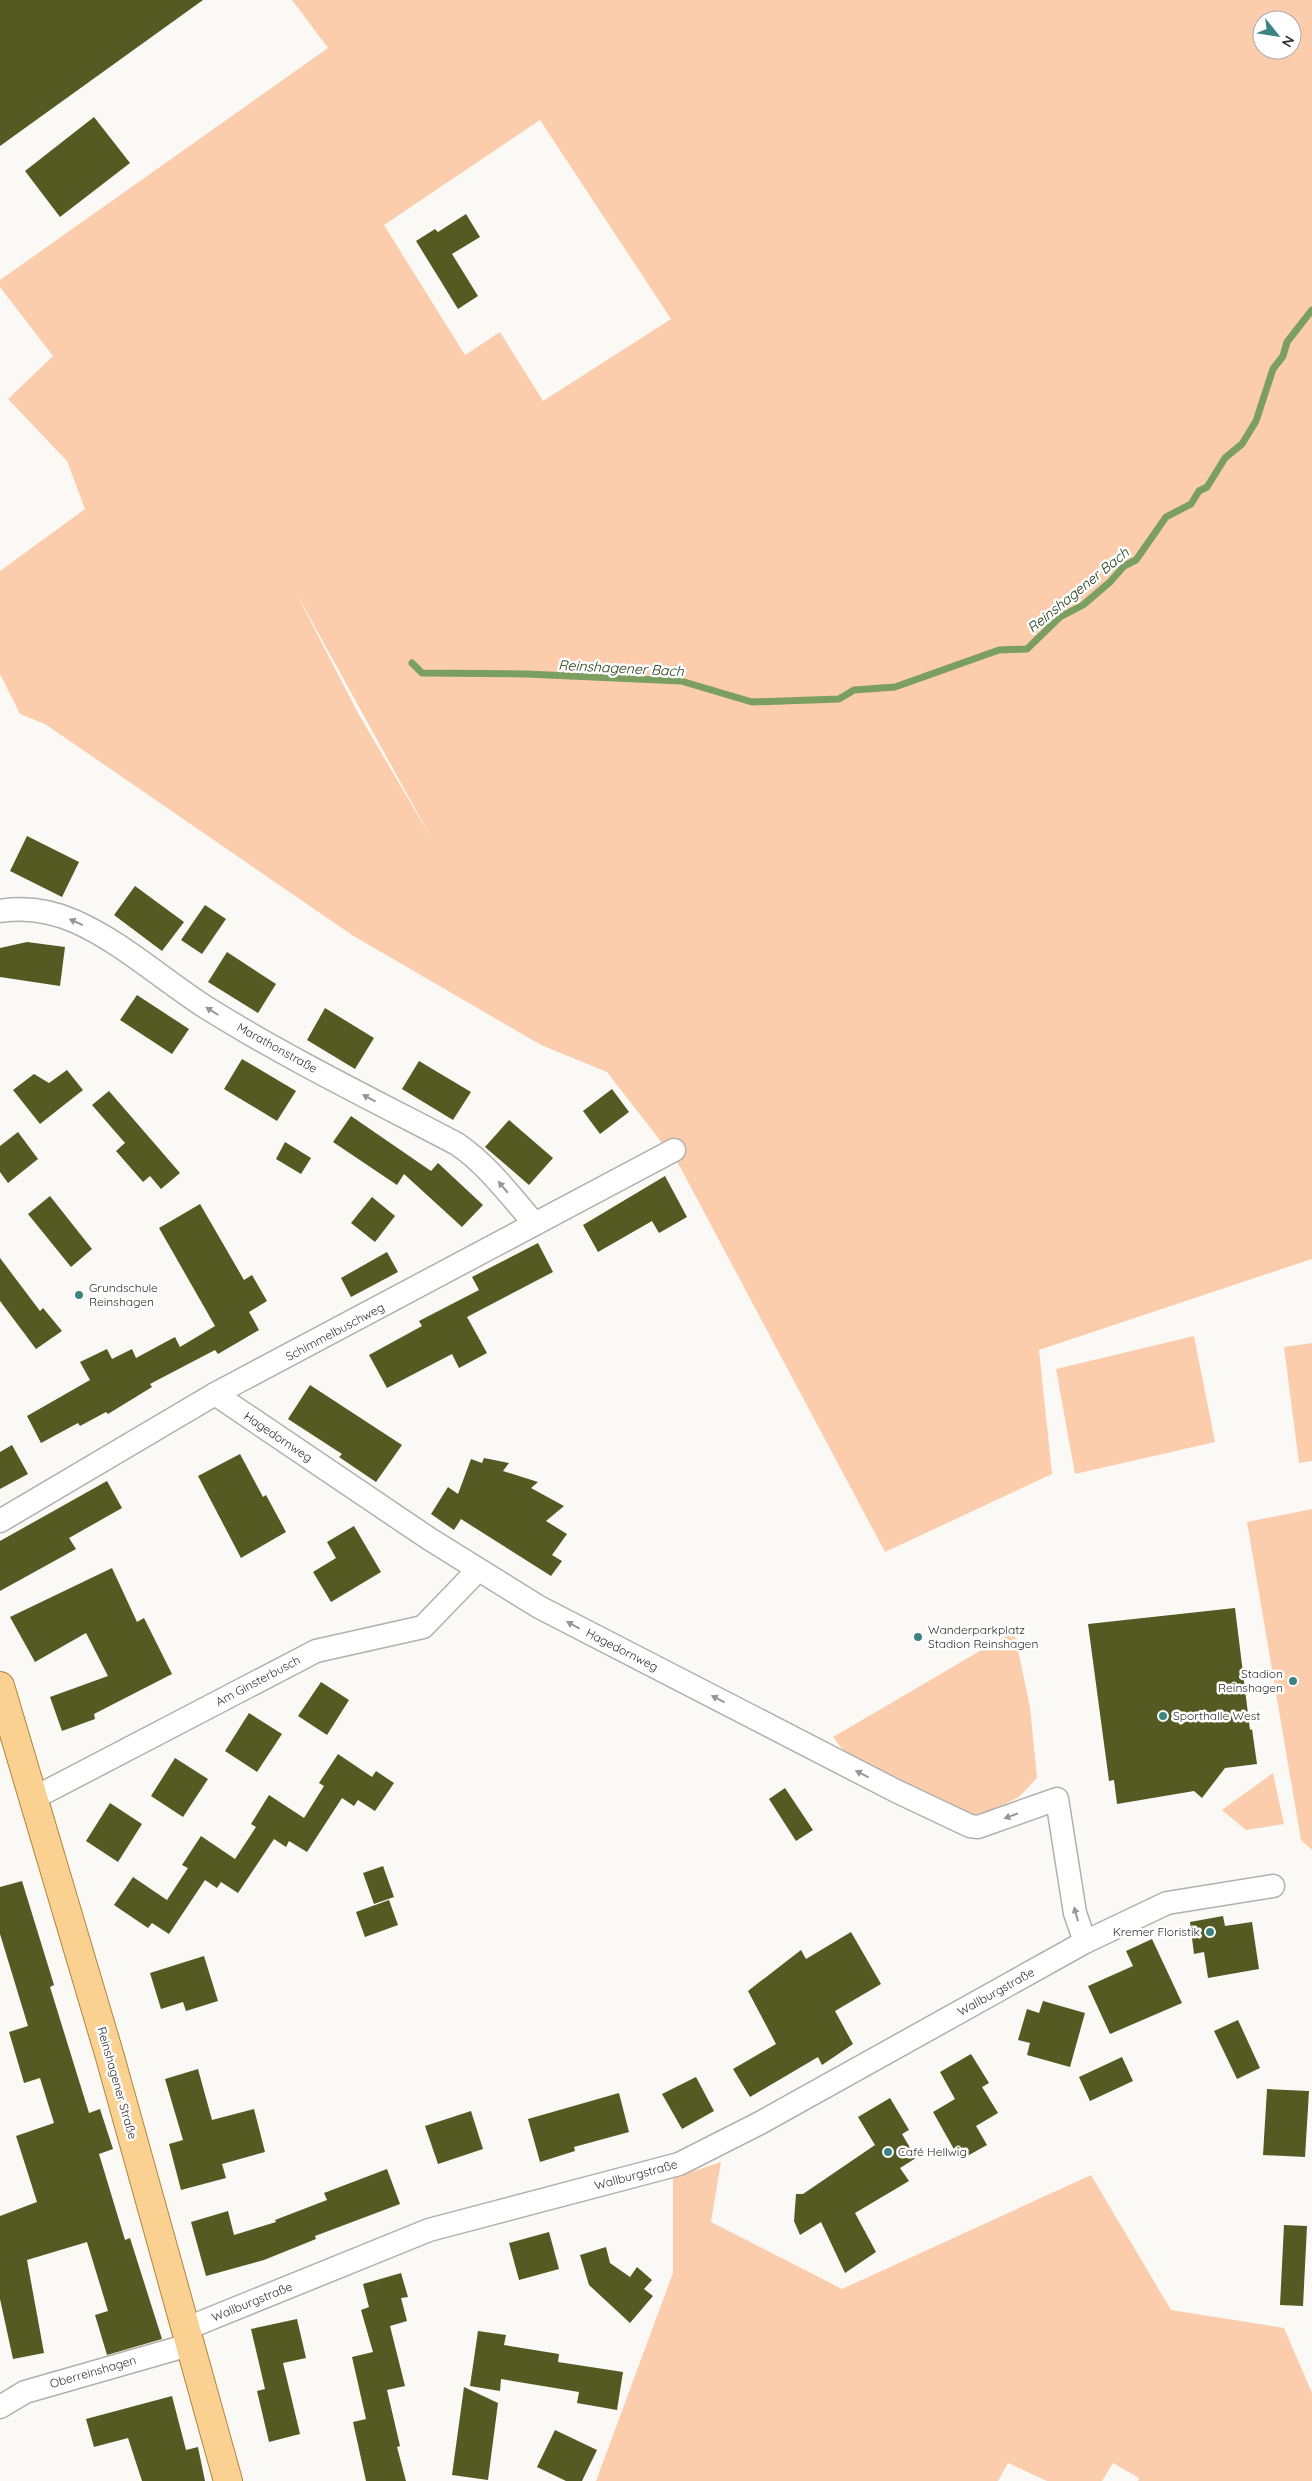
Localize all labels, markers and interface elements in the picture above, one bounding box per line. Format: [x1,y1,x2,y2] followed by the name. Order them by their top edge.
[1252,10,1302,60] north arrow
[1278,33,1299,50] text: N
[1023,543,1133,637] water label: Reinshagener Bach
[558,656,685,680] water label: Reinshagener Bach
[69,918,83,926] one-way arrow
[205,1006,218,1015] one-way arrow
[234,1019,320,1076] street label: Marathonstraße
[362,1094,377,1102] one-way arrow
[498,1181,509,1193] one-way arrow
[89,1280,158,1309] place label: Grundschule Reinshagen
[73,1289,85,1301] marker: Grundschule Reinshagen
[283,1299,387,1364] street label: Schimmelbuschweg
[241,1408,315,1465] street label: Hagedornweg
[566,1621,581,1629] one-way arrow
[928,1622,1038,1651] place label: Wanderparkplatz Stadion Reinshagen
[584,1625,661,1674] street label: Hagedornweg
[912,1631,924,1643] marker: Wanderparkplatz Stadion Reinshagen
[213,1652,303,1709] street label: Am Ginsterbusch
[1218,1666,1283,1695] place label: Stadion Reinshagen
[1287,1675,1299,1687] marker: Stadion Reinshagen
[711,1695,725,1703] one-way arrow
[1173,1708,1260,1723] place label: Sporthalle West
[1157,1710,1169,1722] marker: Sporthalle West
[855,1770,869,1778] one-way arrow
[1003,1812,1018,1820] one-way arrow
[1071,1906,1079,1921] one-way arrow
[1113,1924,1200,1939] place label: Kremer Floristik
[1204,1926,1216,1938] marker: Kremer Floristik
[955,1964,1037,2019] street label: Wallburgstraße
[94,2025,141,2141] street label: Reinshagener Straße
[898,2144,967,2159] place label: Café Hellwig
[882,2146,894,2158] marker: Café Hellwig
[593,2156,679,2193] street label: Wallburgstraße
[209,2278,295,2325] street label: Wallburgstraße
[48,2352,138,2391] street label: Oberreinshagen

